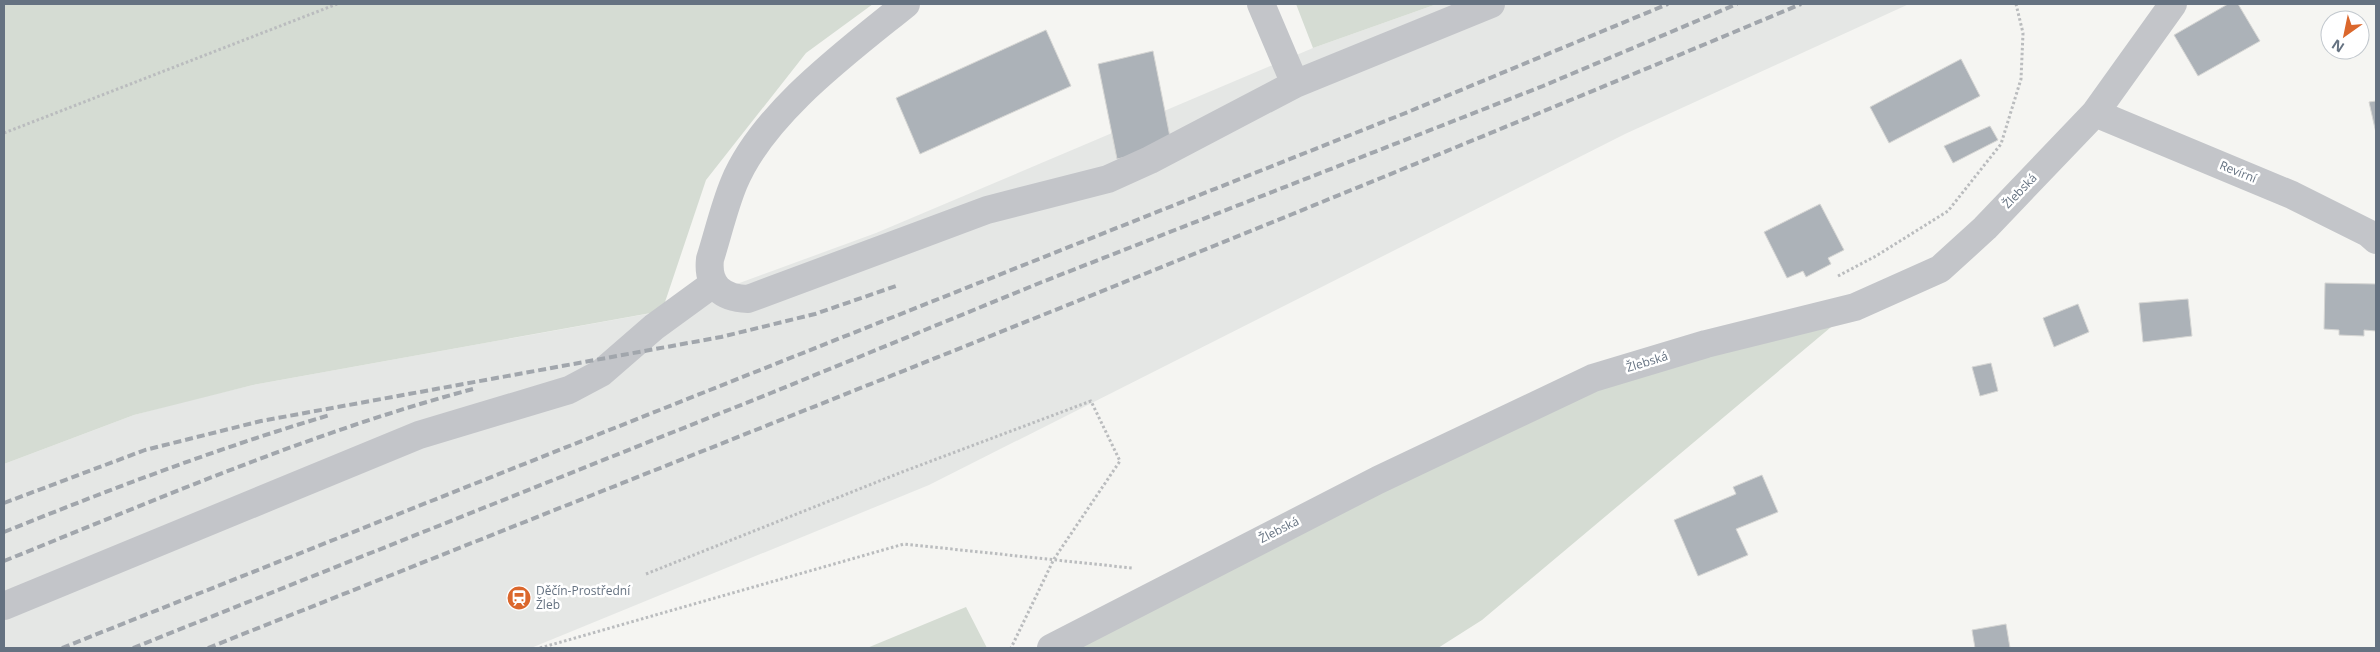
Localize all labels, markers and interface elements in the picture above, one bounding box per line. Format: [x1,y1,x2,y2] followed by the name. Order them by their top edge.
[2320,10,2370,60] north arrow
[2328,35,2348,57] text: N
[2217,156,2260,187] street label: Revírní
[1999,169,2041,212] street label: Žlebská
[1624,347,1670,376] street label: Žlebská
[1256,512,1302,547] street label: Žlebská
[536,582,631,613] place label: Děčín-Prostřední Žleb
[506,585,532,611] station icon: Děčín-Prostřední Žleb

